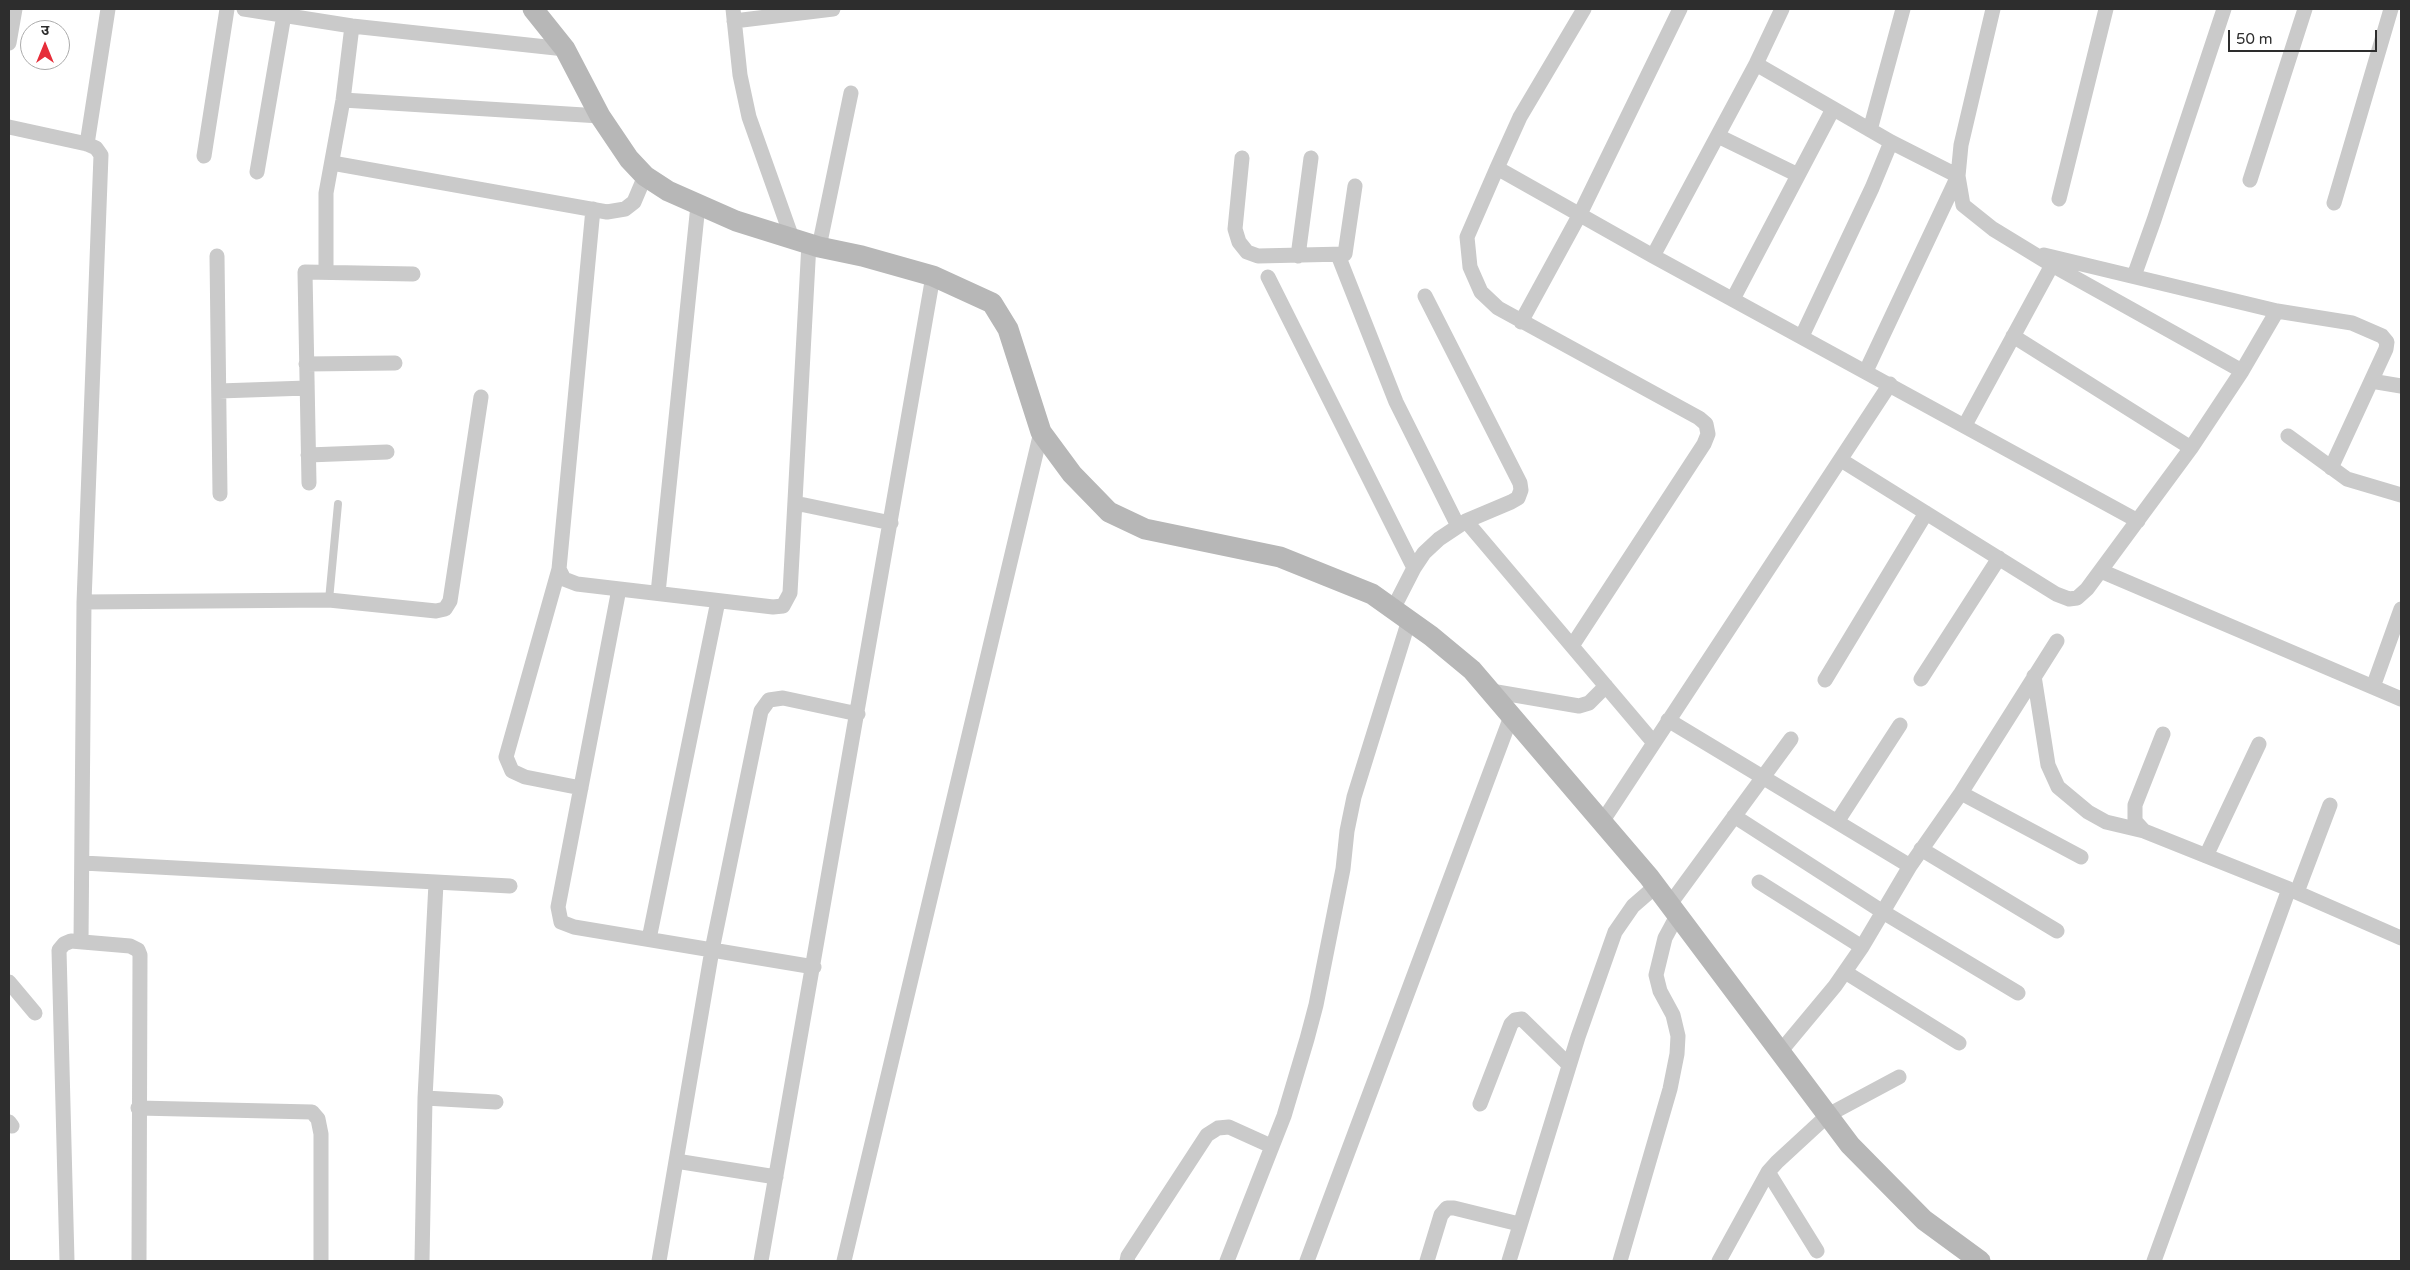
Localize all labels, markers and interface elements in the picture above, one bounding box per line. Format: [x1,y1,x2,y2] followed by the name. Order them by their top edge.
[20,20,70,70] north arrow
[2230,20,2379,52] scale bar
[41,22,49,39] text: उ
[2236,30,2273,48] text: 50 m

